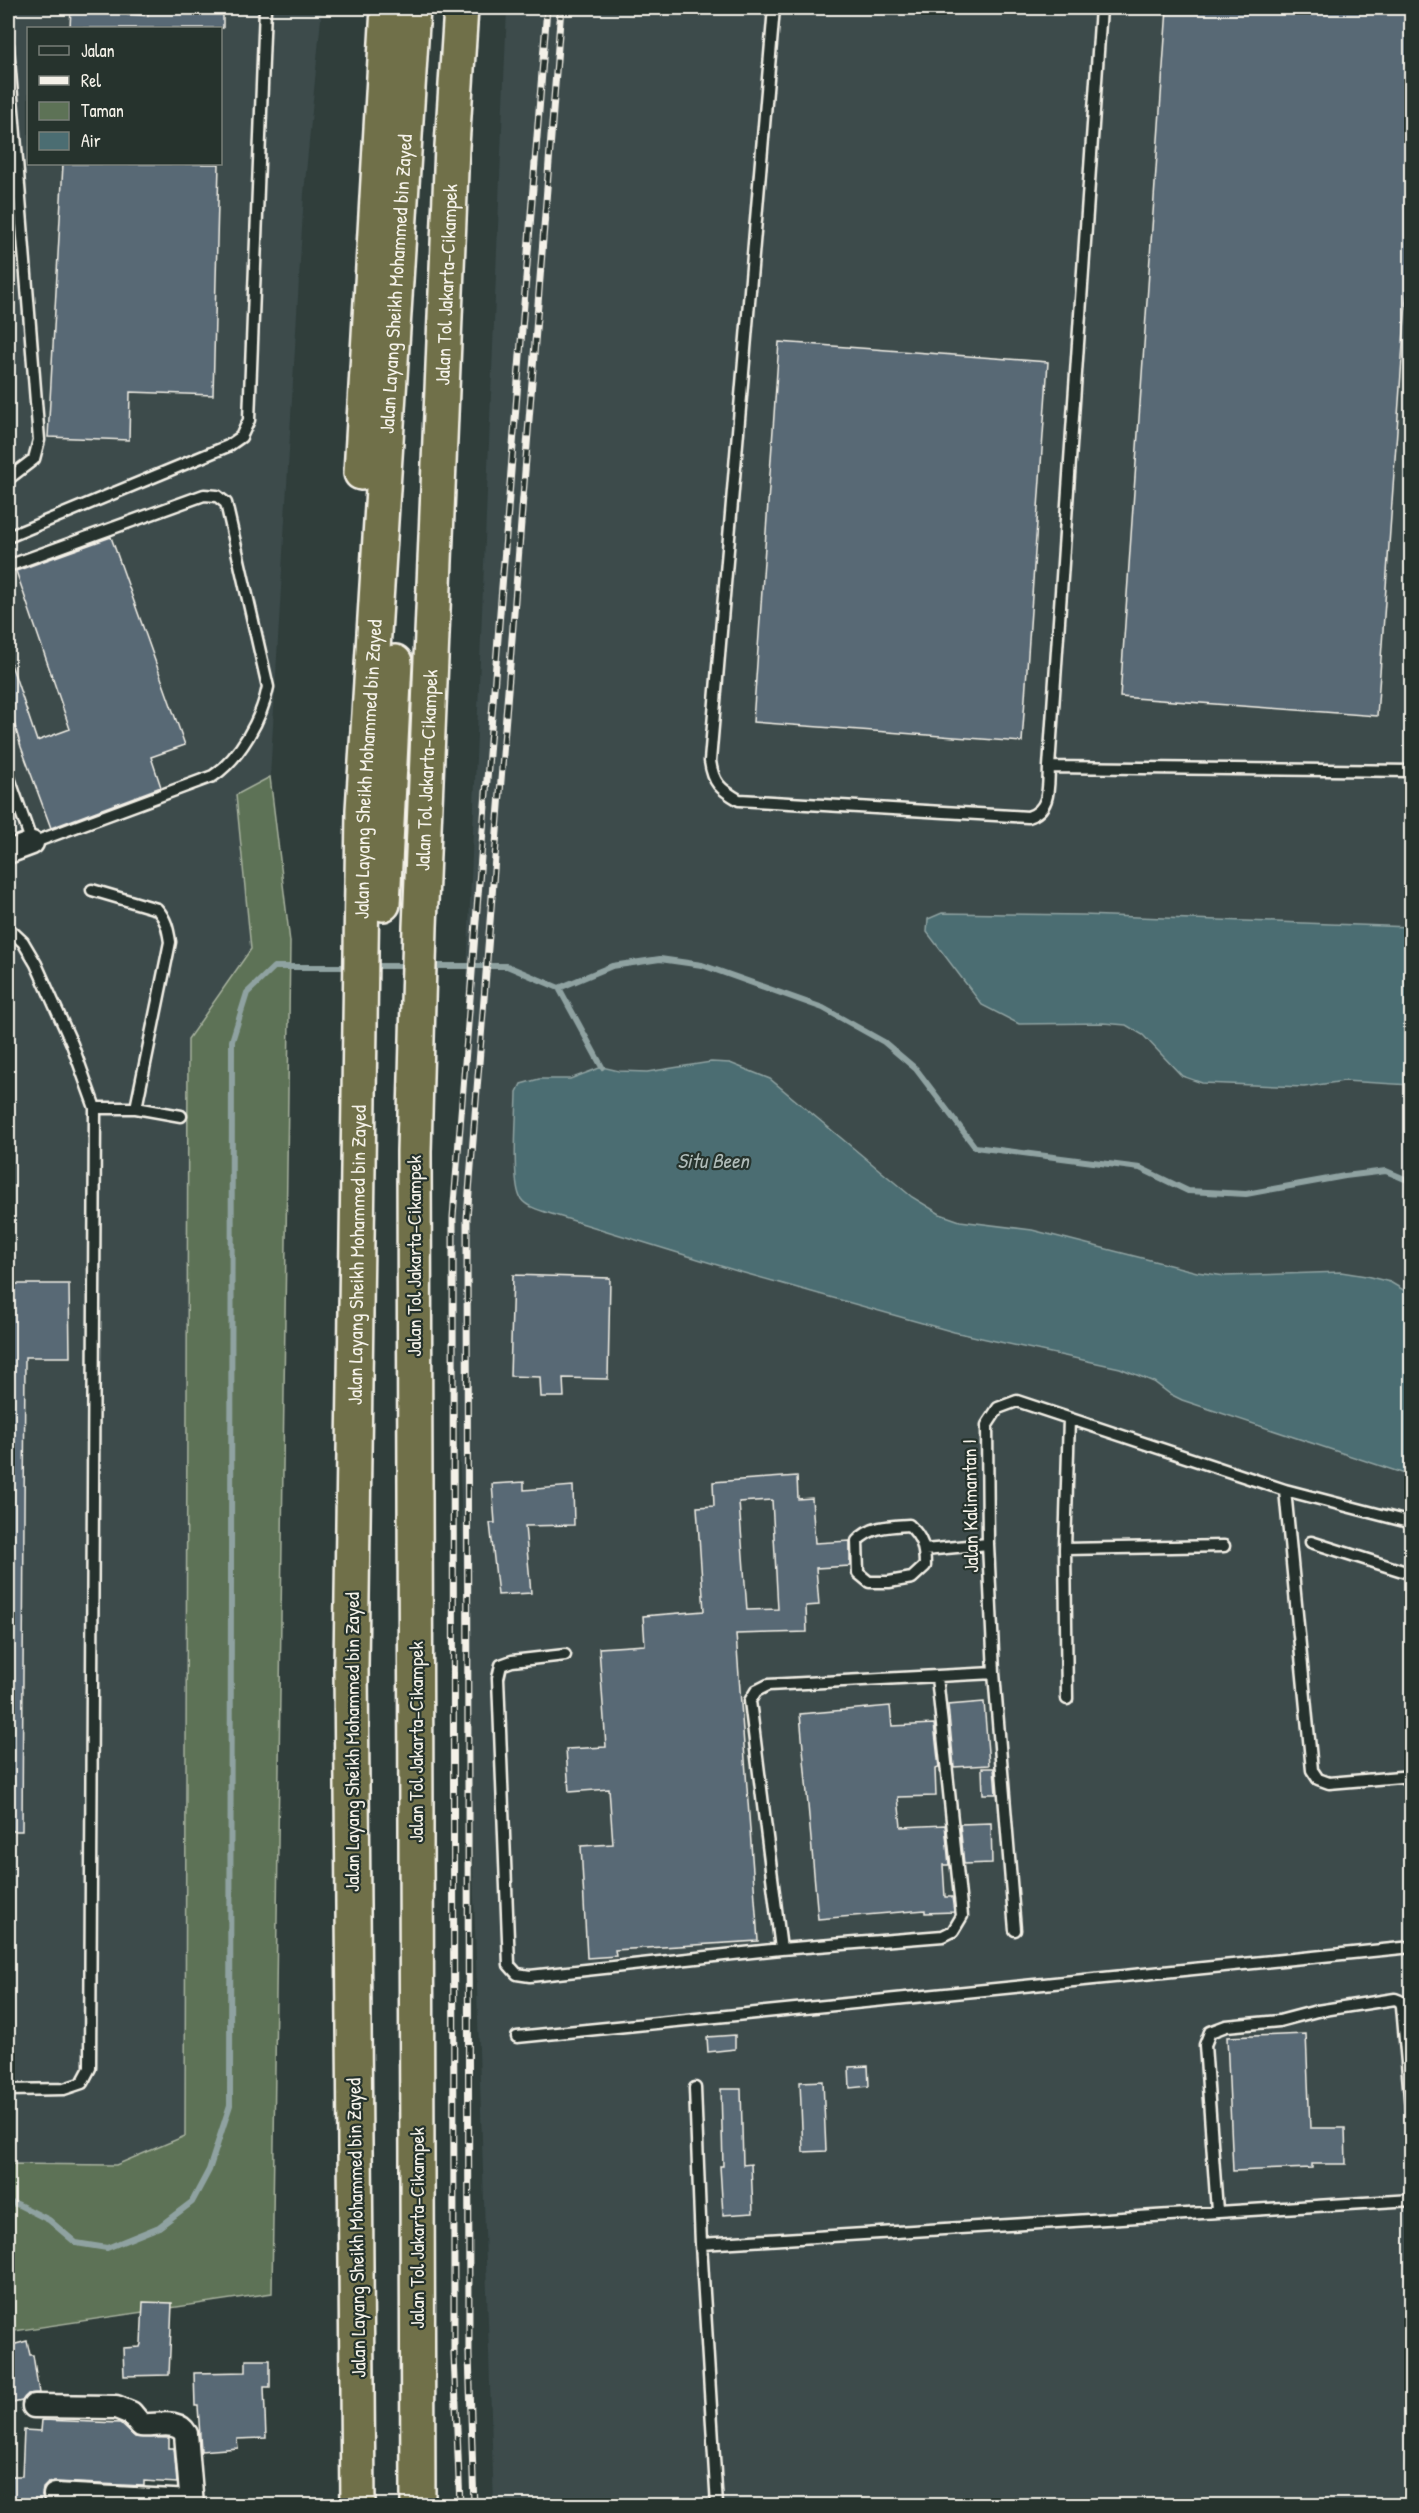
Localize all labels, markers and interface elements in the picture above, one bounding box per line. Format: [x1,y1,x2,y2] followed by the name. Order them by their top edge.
[27,27,222,165] legend
[81,38,115,63] text: Jalan
[81,68,101,93] text: Rel
[81,98,124,123] text: Taman
[81,128,101,153] text: Air
[372,133,418,435] street label: Jalan Layang Sheikh Mohammed bin Zayed
[428,183,463,386] street label: Jalan Tol Jakarta–Cikampek
[347,618,388,919] street label: Jalan Layang Sheikh Mohammed bin Zayed
[408,669,444,872] street label: Jalan Tol Jakarta–Cikampek
[341,1105,372,1405] street label: Jalan Layang Sheikh Mohammed bin Zayed
[677,1146,750,1175] water label: Situ Been
[400,1155,427,1357] street label: Jalan Tol Jakarta–Cikampek
[955,1439,984,1573] street label: Jalan Kalimantan I
[338,1592,365,1892] street label: Jalan Layang Sheikh Mohammed bin Zayed
[402,1641,429,1843] street label: Jalan Tol Jakarta–Cikampek
[339,2078,372,2378] street label: Jalan Layang Sheikh Mohammed bin Zayed
[403,2127,430,2329] street label: Jalan Tol Jakarta–Cikampek

